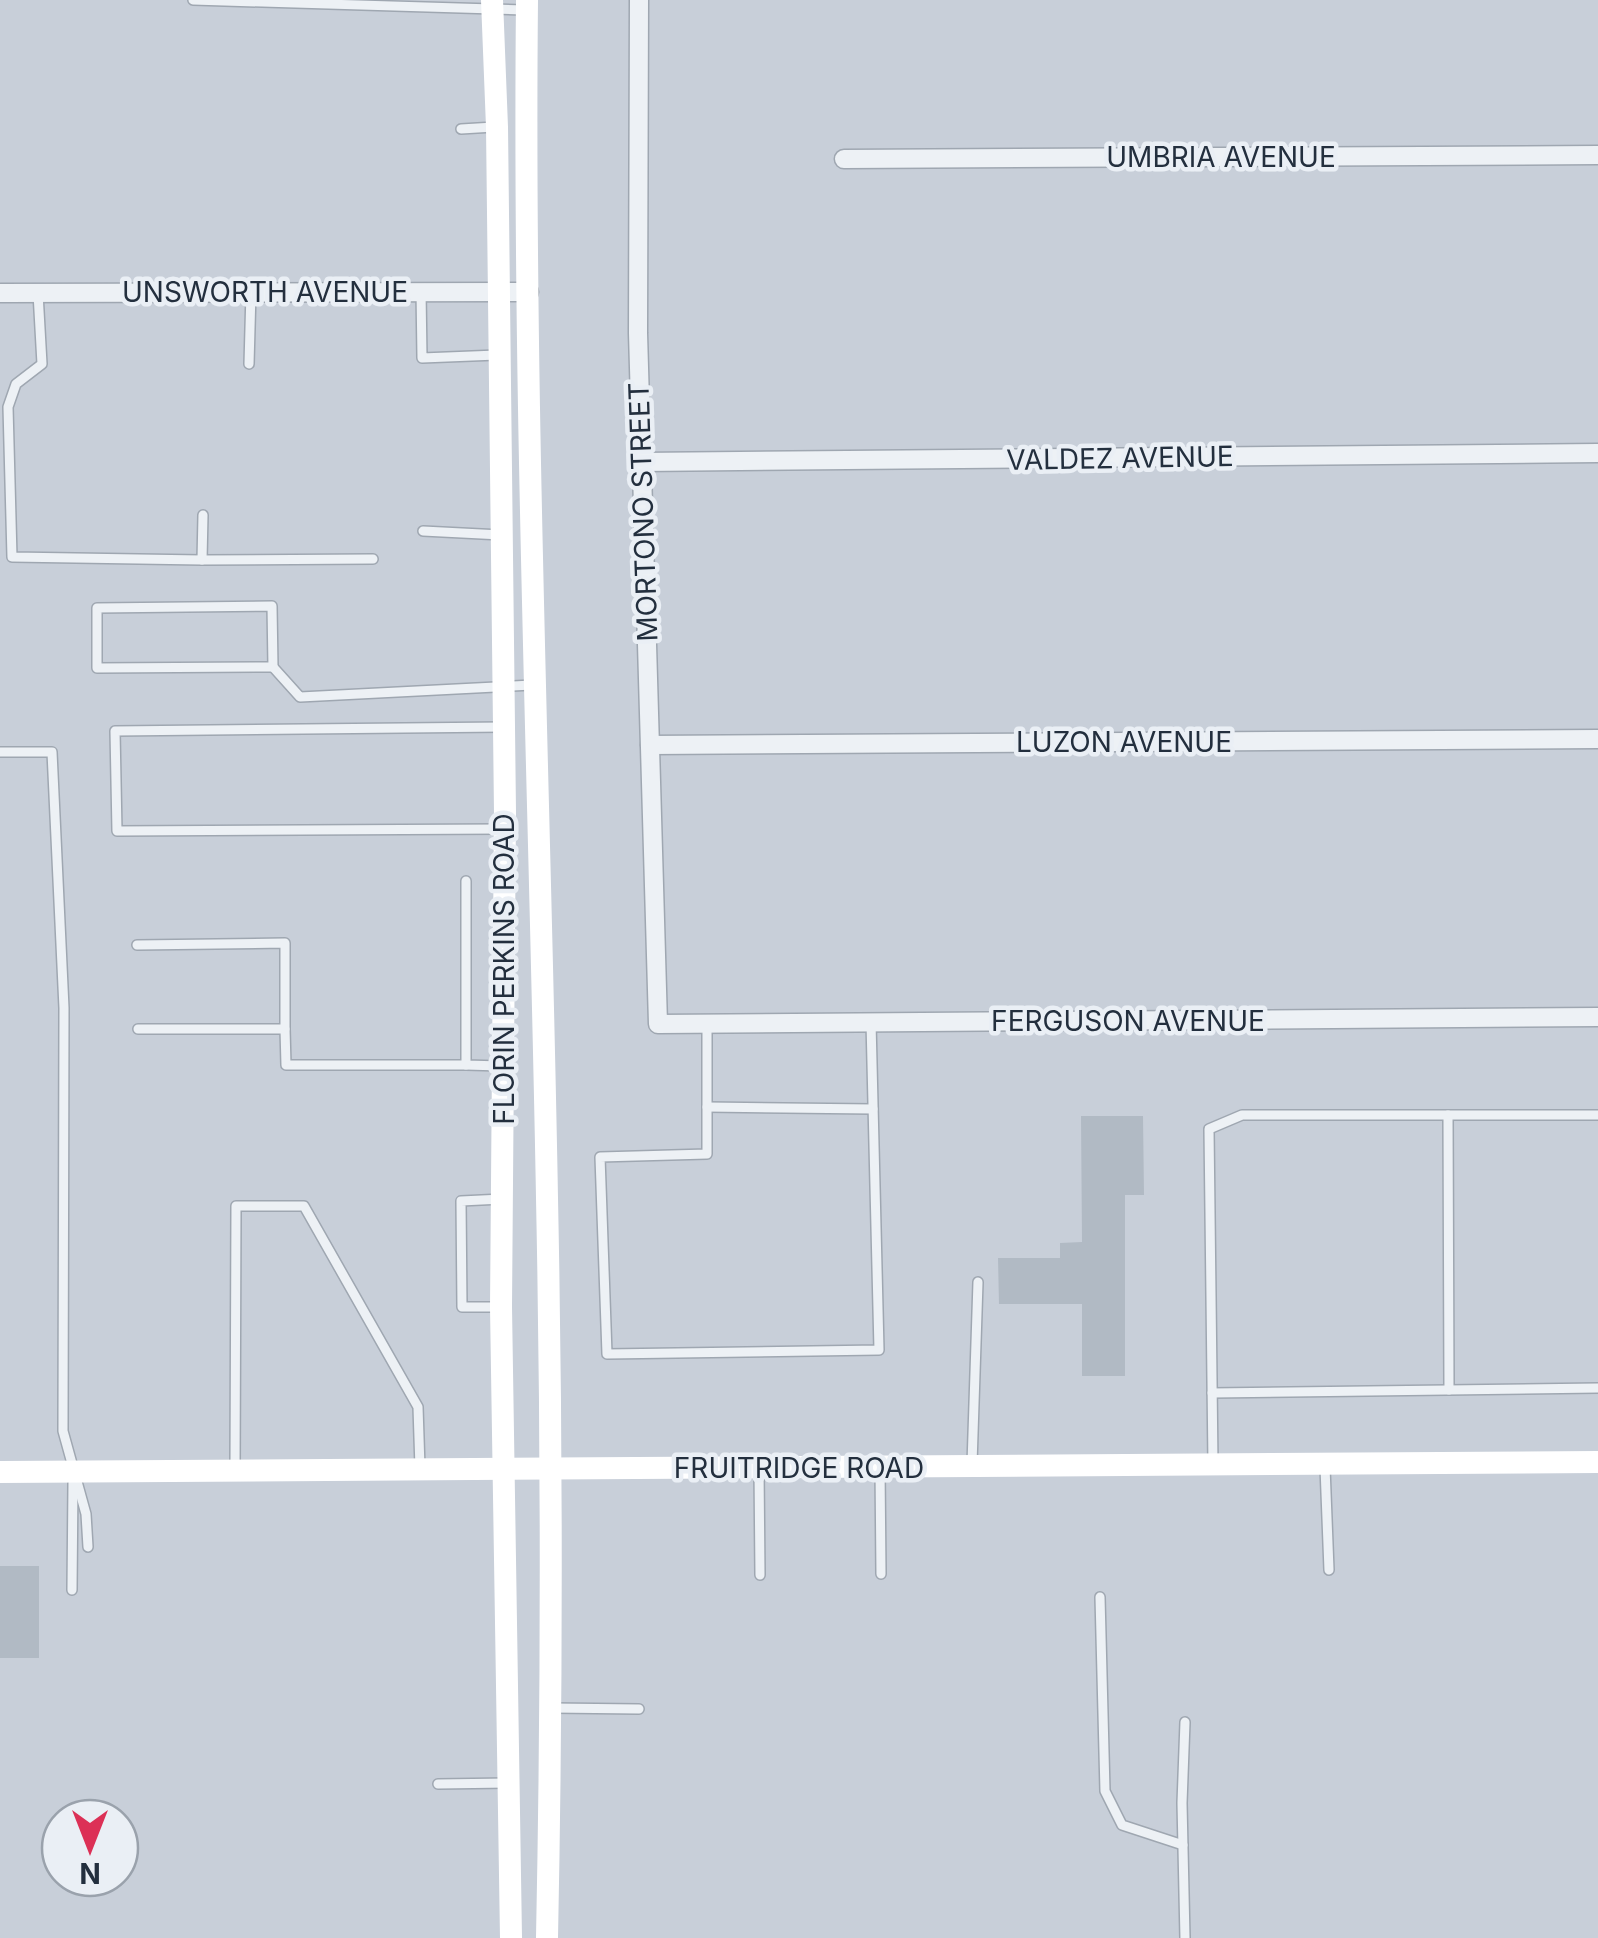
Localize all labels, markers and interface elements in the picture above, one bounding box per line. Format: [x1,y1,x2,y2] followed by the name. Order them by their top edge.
[1106,140,1336,174] street label: UMBRIA AVENUE
[122,275,408,309] street label: UNSWORTH AVENUE
[621,382,665,642] street label: MORTONO STREET
[1006,439,1234,477] street label: VALDEZ AVENUE
[1016,725,1232,759] street label: LUZON AVENUE
[487,813,521,1125] street label: FLORIN PERKINS ROAD
[991,1004,1265,1038] street label: FERGUSON AVENUE
[674,1451,924,1485] street label: FRUITRIDGE ROAD
[40,1798,140,1898] north arrow
[79,1856,101,1890] text: N

